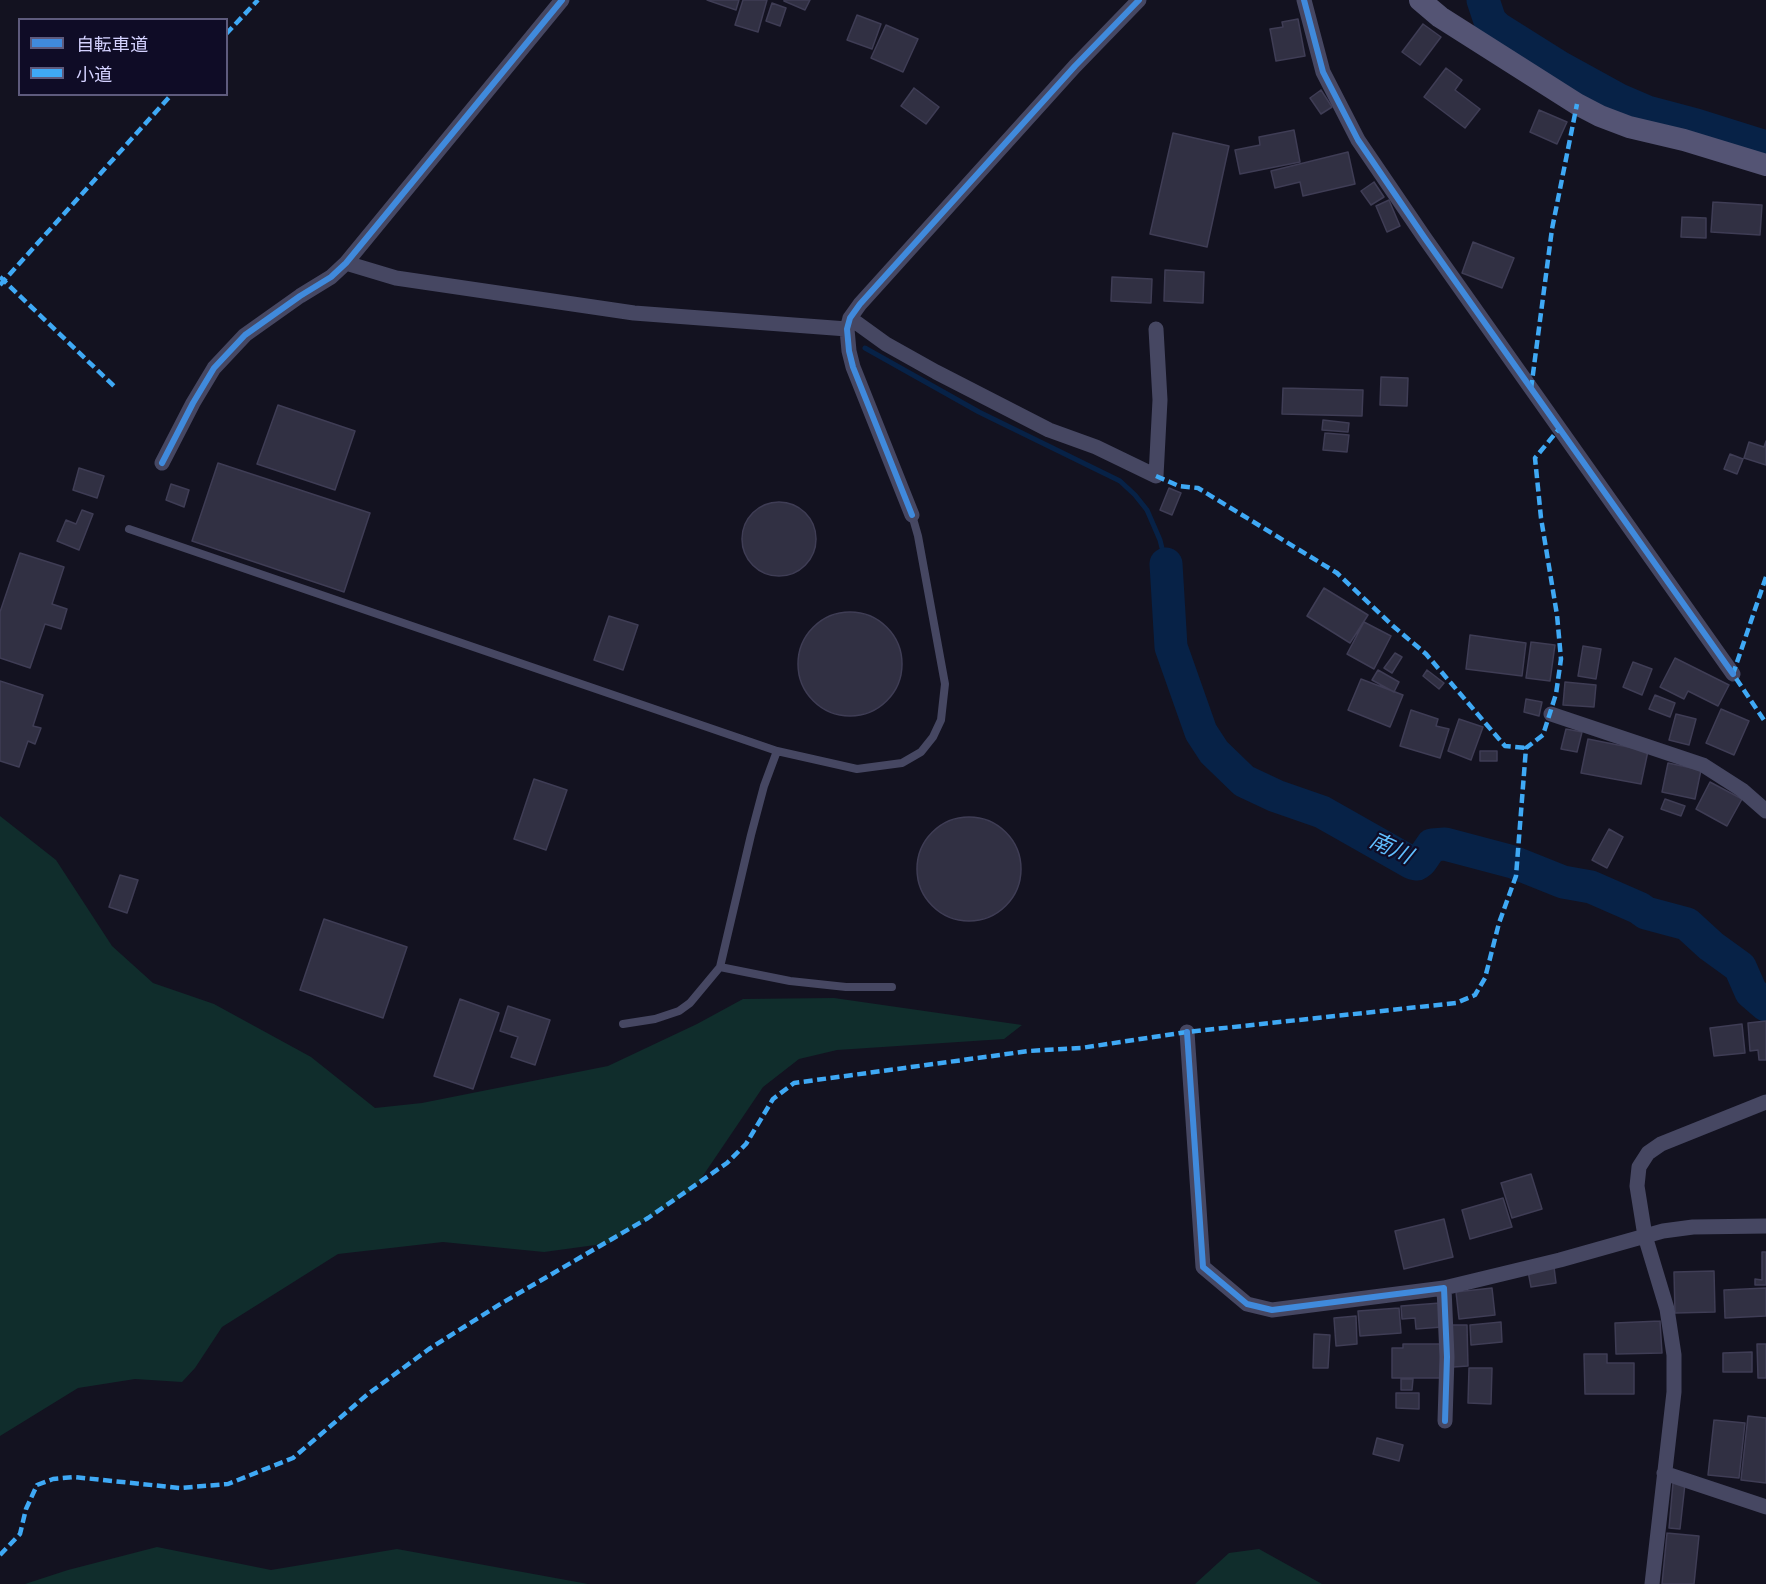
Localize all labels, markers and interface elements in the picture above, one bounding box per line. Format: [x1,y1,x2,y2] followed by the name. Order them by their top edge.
[18,18,228,96] legend
[76,33,148,55] text: 自転車道
[76,63,112,85] text: 小道
[1365,827,1417,869] water label: 南川

